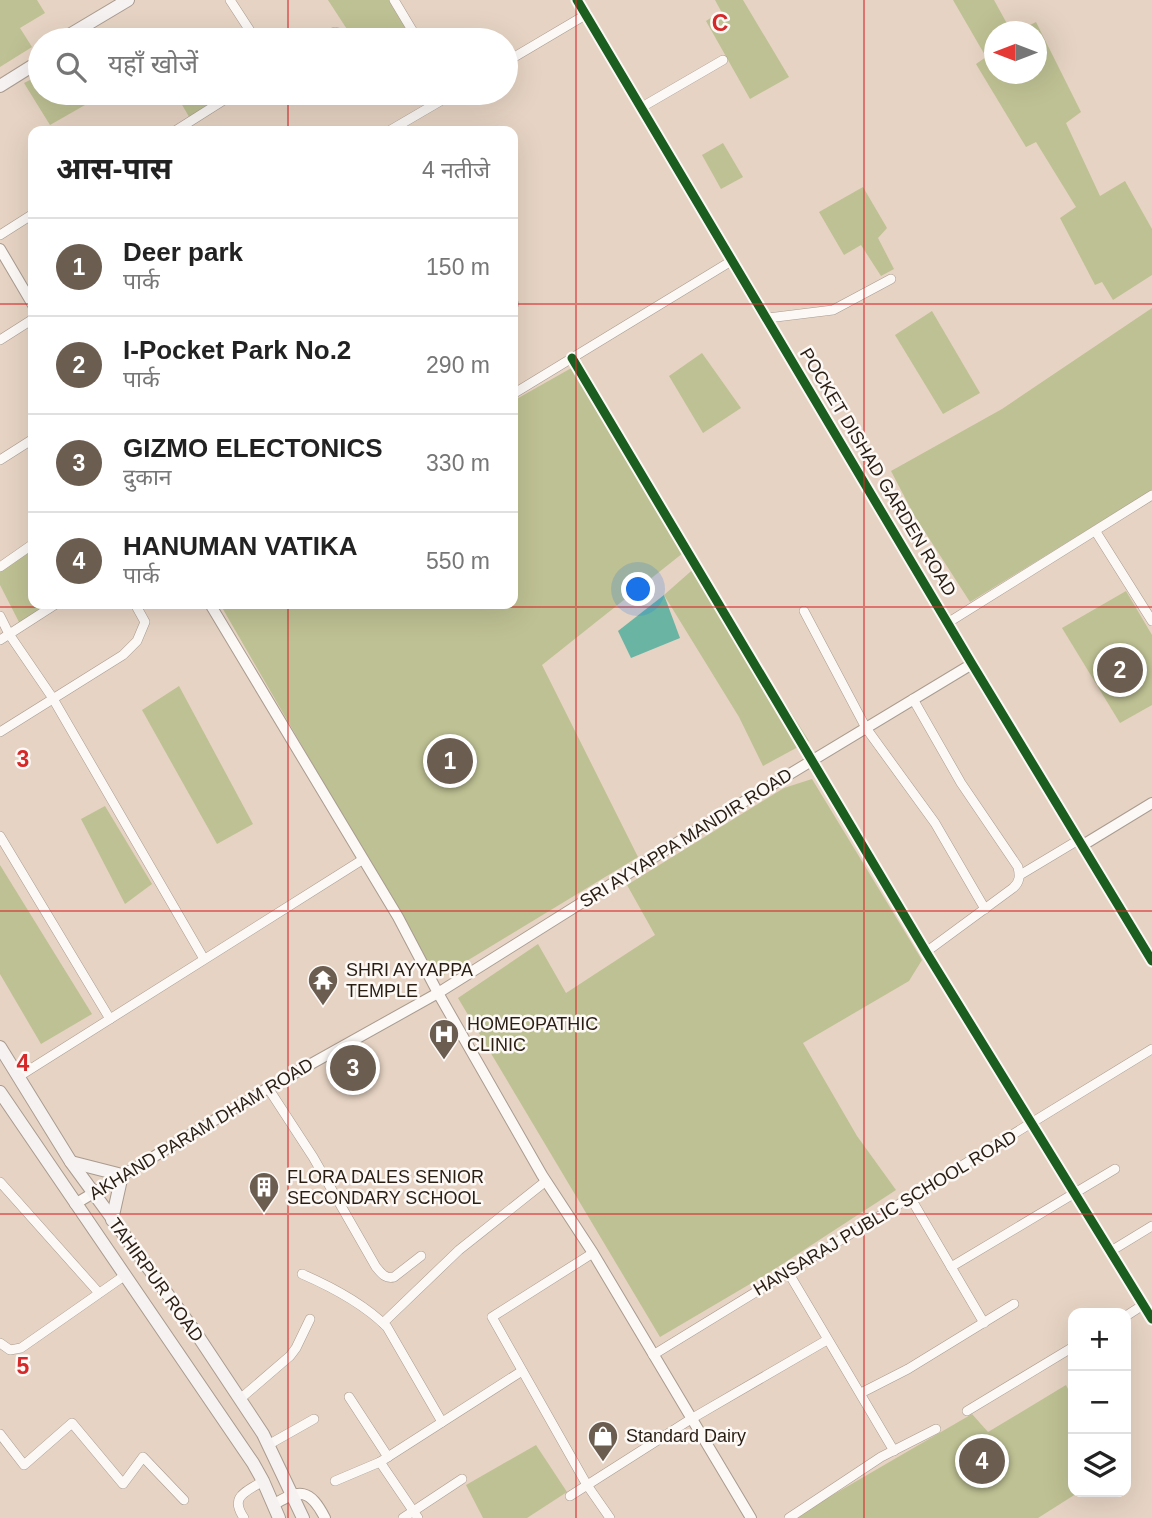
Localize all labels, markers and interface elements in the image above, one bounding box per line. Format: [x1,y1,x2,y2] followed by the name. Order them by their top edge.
[712,10,728,36] text: C
[984,21,1047,84] north arrow
[28,28,518,105] search box
[52,48,90,86] icon: search
[108,49,198,79] text: यहाँ खोजें
[56,152,172,185] text: आस-पास
[422,157,490,183] text: 4 नतीजे
[123,237,243,267] text: Deer park
[73,254,85,280] text: 1
[426,254,490,280] text: 150 m
[123,268,160,294] text: पार्क
[123,335,351,365] text: I-Pocket Park No.2
[796,344,960,600] street label: POCKET DISHAD GARDEN ROAD
[73,352,85,378] text: 2
[426,352,490,378] text: 290 m
[123,366,160,392] text: पार्क
[123,433,383,463] text: GIZMO ELECTONICS
[73,450,85,476] text: 3
[426,450,490,476] text: 330 m
[123,464,172,490] text: दुकान
[123,531,357,561] text: HANUMAN VATIKA
[73,548,85,574] text: 4
[426,548,490,574] text: 550 m
[123,562,160,588] text: पार्क
[621,572,655,606] your location
[1097,644,1143,696] pin: 2
[427,735,473,787] pin: 1
[17,746,29,772] text: 3
[576,764,796,912] street label: SRI AYYAPPA MANDIR ROAD
[346,960,473,1001] place label: SHRI AYYAPPA TEMPLE
[306,963,340,1007] temple icon: SHRI AYYAPPA TEMPLE
[467,1014,598,1055] place label: HOMEOPATHIC CLINIC
[427,1017,461,1061] hospital icon: HOMEOPATHIC CLINIC
[330,1042,376,1094] pin: 3
[17,1050,30,1076] text: 4
[85,1054,317,1204] street label: AKHAND PARAM DHAM ROAD
[750,1126,1020,1300] street label: HANSARAJ PUBLIC SCHOOL ROAD
[287,1167,484,1208] place label: FLORA DALES SENIOR SECONDARY SCHOOL
[247,1170,281,1214] building icon: FLORA DALES SENIOR SECONDARY SCHOOL
[105,1214,207,1346] street label: TAHIRPUR ROAD
[1068,1308,1131,1497] map controls
[1068,1308,1131,1371] button: +
[17,1353,30,1379] text: 5
[1068,1371,1131,1434] button: −
[586,1419,620,1463] shop icon: Standard Dairy
[626,1426,746,1446] place label: Standard Dairy
[1068,1434,1131,1497] button: layers
[959,1435,1005,1487] pin: 4

